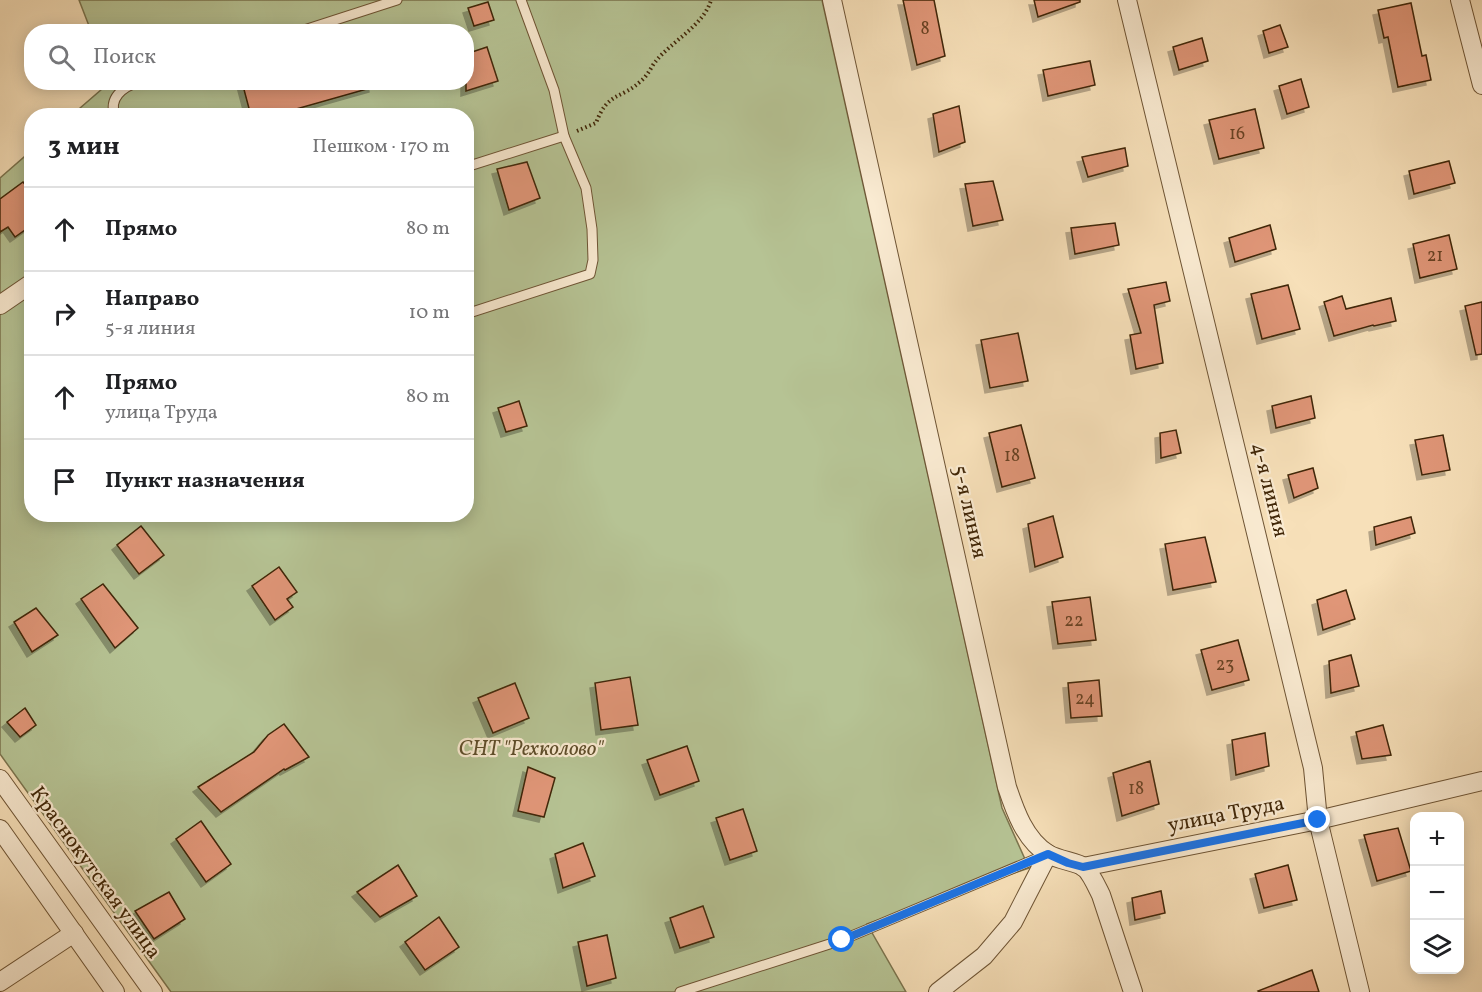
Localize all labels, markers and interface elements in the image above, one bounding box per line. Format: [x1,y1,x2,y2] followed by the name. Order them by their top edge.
[920,17,930,42] house number: 8
[24,24,474,90] search box
[45,41,78,74] icon: search
[93,42,156,73] text: Поиск
[1229,122,1245,147] house number: 16
[48,129,120,165] text: 3 мин
[312,133,450,161] text: Пешком · 170 m
[48,213,81,246] icon: ahead
[105,214,177,245] text: Прямо
[406,215,450,243] text: 80 m
[1427,244,1443,269] house number: 21
[105,284,199,315] text: Направо
[48,297,81,330] icon: right
[409,299,450,327] text: 10 m
[105,315,195,343] text: 5-я линия
[105,368,177,399] text: Прямо
[48,381,81,414] icon: ahead
[406,383,450,411] text: 80 m
[105,399,218,427] text: улица Труда
[1243,440,1295,540] street label: 4-я линия
[1004,444,1020,469] house number: 18
[944,463,994,562] street label: 5-я линия
[48,465,81,498] icon: arrive
[105,466,305,497] text: Пункт назначения
[1064,609,1084,634] house number: 22
[1216,653,1234,678] house number: 23
[1075,687,1095,712] house number: 24
[459,735,604,764] park label: СНТ "Рехколово"
[1128,777,1144,802] house number: 18
[22,781,168,965] street label: Краснокутская улица
[1165,789,1287,841] street label: улица Труда
[1304,806,1330,832] route end
[1410,812,1464,974] map controls
[1410,812,1464,866] button: +
[1410,866,1464,920] button: −
[1410,920,1464,974] button: layers
[828,926,854,952] route start

